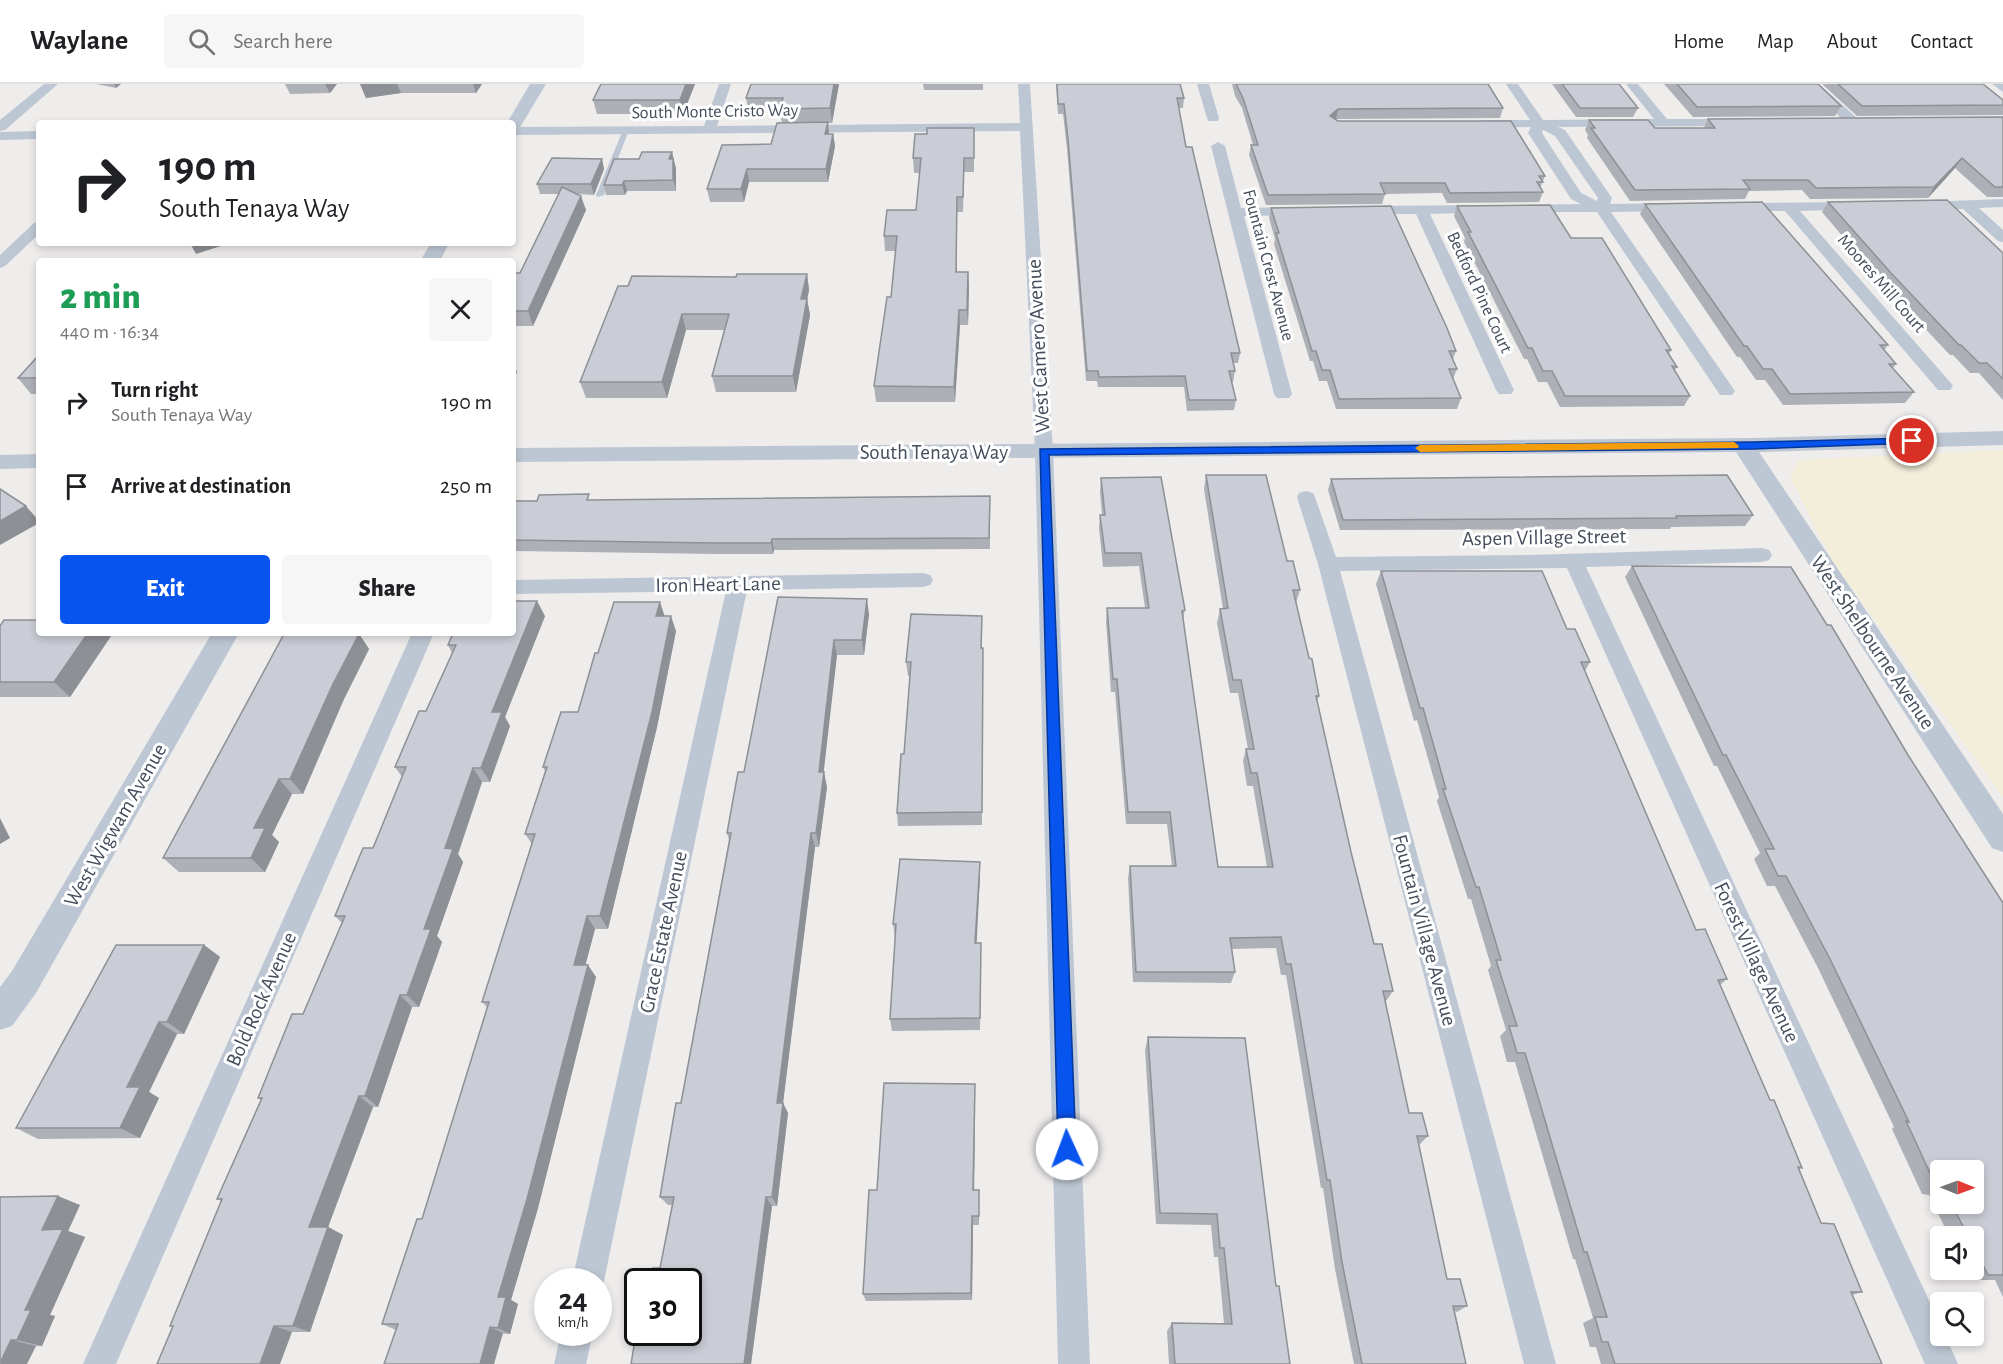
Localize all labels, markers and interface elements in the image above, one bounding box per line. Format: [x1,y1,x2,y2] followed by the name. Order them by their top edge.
[164,14,584,68] search box
[185,25,218,58] icon: search
[30,27,128,55] text: Waylane
[233,30,333,52] text: Search here
[1673,31,1724,52] text: Home
[1757,31,1794,52] text: Map
[1827,31,1877,52] text: About
[1910,31,1973,52] text: Contact
[631,102,799,122] street label: South Monte Cristo Way
[60,144,138,222] icon: right
[159,146,257,188] text: 190 m
[1239,188,1297,343] street label: Fountain Crest Avenue
[159,195,350,222] text: South Tenaya Way
[1443,229,1515,356] street label: Bedford Pine Court
[1834,231,1929,336] street label: Moores Mill Court
[1023,258,1054,433] street label: West Camero Avenue
[429,278,492,341] button: close
[60,279,141,315] text: 2 min
[60,322,159,342] text: 440 m · 16:34
[111,379,198,401] text: Turn right
[60,386,93,419] icon: right
[441,391,492,413] text: 190 m
[111,405,252,425] text: South Tenaya Way
[1886,415,1937,466] pin
[1895,424,1928,457] icon: arrive
[860,442,1008,463] street label: South Tenaya Way
[60,470,93,503] icon: arrive
[111,475,291,497] text: Arrive at destination
[440,475,492,497] text: 250 m
[1462,526,1627,549] street label: Aspen Village Street
[1807,552,1938,733] street label: West Shelbourne Avenue
[60,555,270,624] button: Exit
[282,555,492,624] button: Share
[655,573,781,596] street label: Iron Heart Lane
[60,740,171,910] street label: West Wigwam Avenue
[1389,832,1460,1028] street label: Fountain Village Avenue
[636,849,691,1015] street label: Grace Estate Avenue
[1710,879,1803,1046] street label: Forest Village Avenue
[222,929,300,1069] street label: Bold Rock Avenue
[1035,1117,1099,1181] position arrow
[1930,1160,1984,1214] north arrow
[1930,1160,1984,1346] map controls
[1930,1226,1984,1280] button: sound
[624,1268,702,1346] speed limit sign: 30
[558,1285,588,1315] text: 24
[1930,1292,1984,1346] button: search
[558,1315,588,1330] text: km/h

